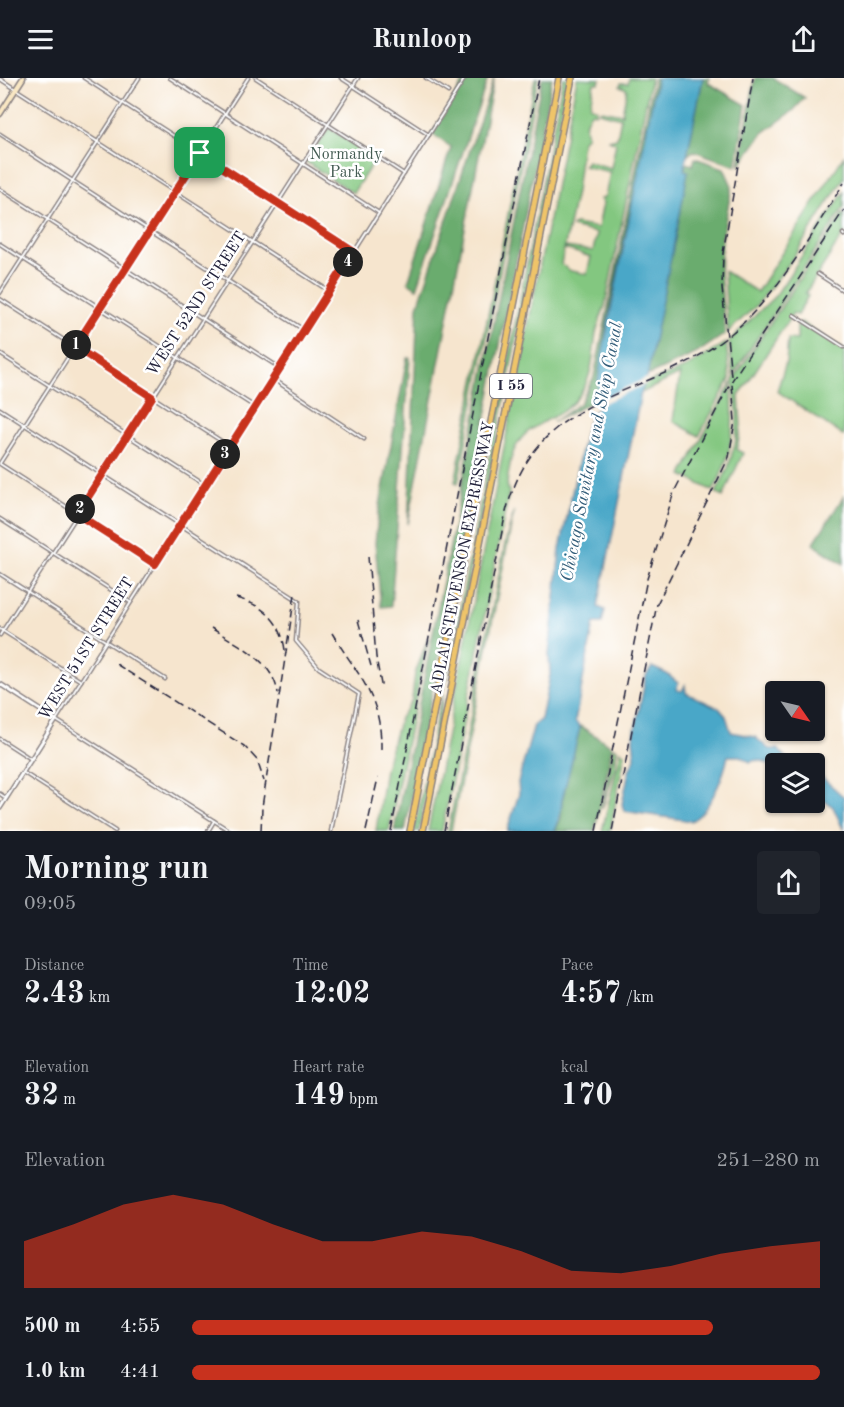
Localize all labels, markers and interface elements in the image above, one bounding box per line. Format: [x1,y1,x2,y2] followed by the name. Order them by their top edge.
[24,23,57,56] icon: menu
[787,23,820,56] icon: share
[372,26,472,53] text: Runloop
[174,127,225,178] pin
[183,136,216,169] icon: arrive
[310,147,383,181] park label: Normandy Park
[145,229,249,379] street label: WEST 52ND STREET
[333,247,363,277] pin: 4
[343,254,353,270] text: 4
[558,320,626,583] water label: Chicago Sanitary and Ship Canal
[61,330,91,360] pin: 1
[71,337,81,353] text: 1
[490,374,532,398] road number: I 55
[429,420,497,696] street label: ADLAI STEVENSON EXPRESSWAY
[210,439,240,469] pin: 3
[220,446,230,462] text: 3
[65,494,95,524] pin: 2
[75,501,85,517] text: 2
[37,575,137,723] street label: WEST 51ST STREET
[765,681,825,741] north arrow
[765,681,825,813] map controls
[765,753,825,813] button: layers
[757,851,820,914] button: share
[24,853,209,886] text: Morning run
[24,894,76,914] text: 09:05
[24,958,84,974] text: Distance
[292,958,328,974] text: Time
[561,958,593,974] text: Pace
[24,979,85,1009] text: 2.43
[292,979,370,1009] text: 12:02
[561,979,621,1009] text: 4:57
[85,990,110,1006] text: km
[621,990,654,1006] text: /km
[24,1060,89,1076] text: Elevation
[292,1060,364,1076] text: Heart rate
[561,1060,588,1076] text: kcal
[24,1081,59,1111] text: 32
[292,1081,345,1111] text: 149
[561,1081,613,1111] text: 170
[59,1092,76,1108] text: m
[345,1092,378,1108] text: bpm
[24,1151,105,1171] text: Elevation
[717,1151,820,1171] text: 251–280 m
[24,1317,80,1337] text: 500 m
[120,1317,160,1337] text: 4:55
[24,1362,86,1382] text: 1.0 km
[120,1362,160,1382] text: 4:41

